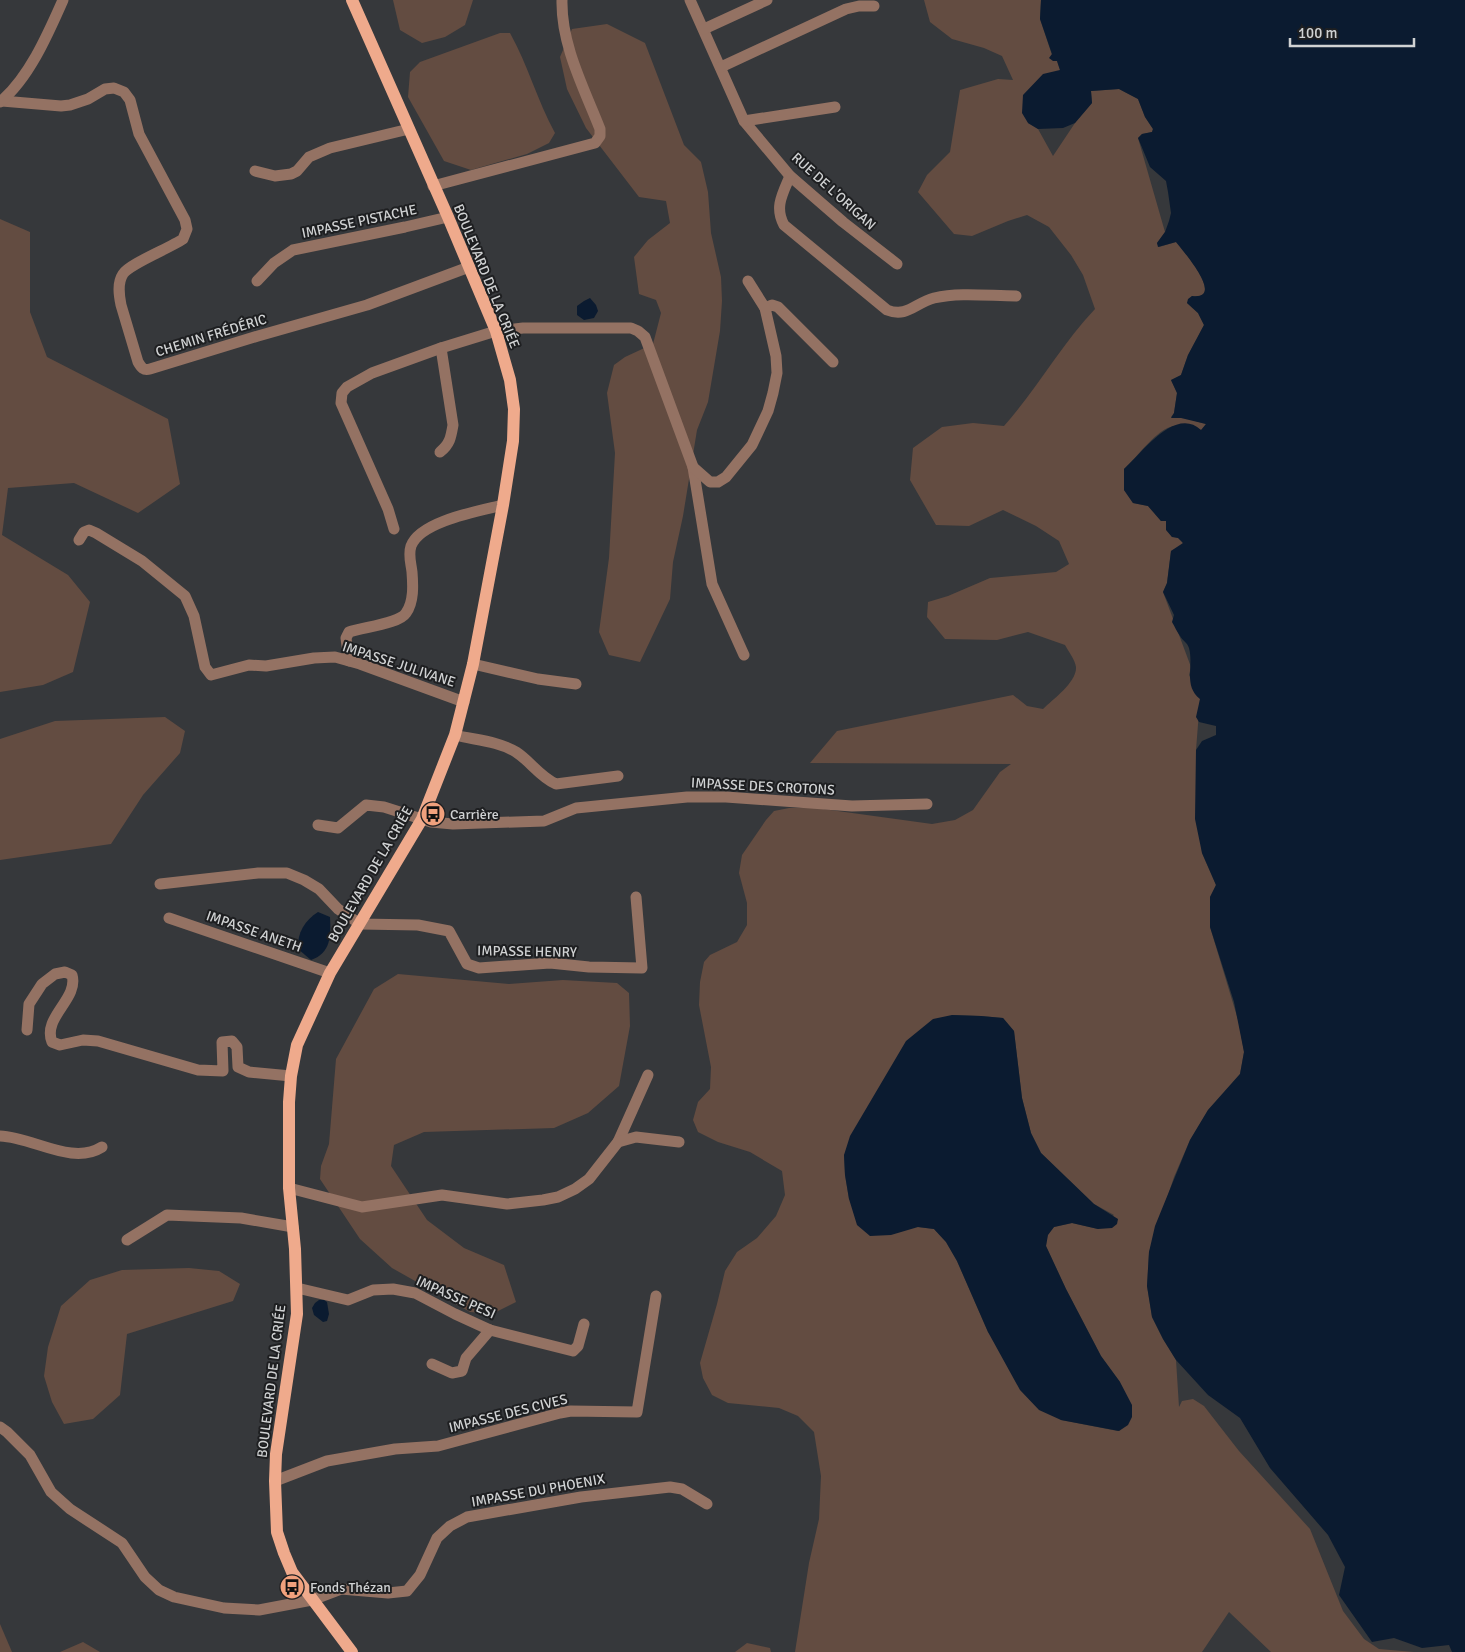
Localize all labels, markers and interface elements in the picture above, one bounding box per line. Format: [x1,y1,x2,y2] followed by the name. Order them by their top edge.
[1290,15,1414,47] scale bar
[1298,24,1338,42] text: 100 m
[788,149,879,234] street label: RUE DE L'ORIGAN
[300,201,418,242] street label: IMPASSE PISTACHE
[450,202,523,351] street label: BOULEVARD DE LA CRIÉE
[153,310,269,360] street label: CHEMIN FRÉDÉRIC
[340,638,458,691] street label: IMPASSE JULIVANE
[691,774,836,799] street label: IMPASSE DES CROTONS
[420,801,446,827] bus stop icon: Carrière
[325,803,416,945] street label: BOULEVARD DE LA CRIÉE
[450,806,499,823] place label: Carrière
[204,907,304,956] street label: IMPASSE ANETH
[477,942,577,961] street label: IMPASSE HENRY
[413,1272,498,1323] street label: IMPASSE PESI
[254,1303,289,1459] street label: BOULEVARD DE LA CRIÉE
[447,1390,569,1436] street label: IMPASSE DES CIVES
[470,1470,606,1511] street label: IMPASSE DU PHOENIX
[279,1574,305,1600] bus stop icon: Fonds Thézan
[310,1579,391,1596] place label: Fonds Thézan

